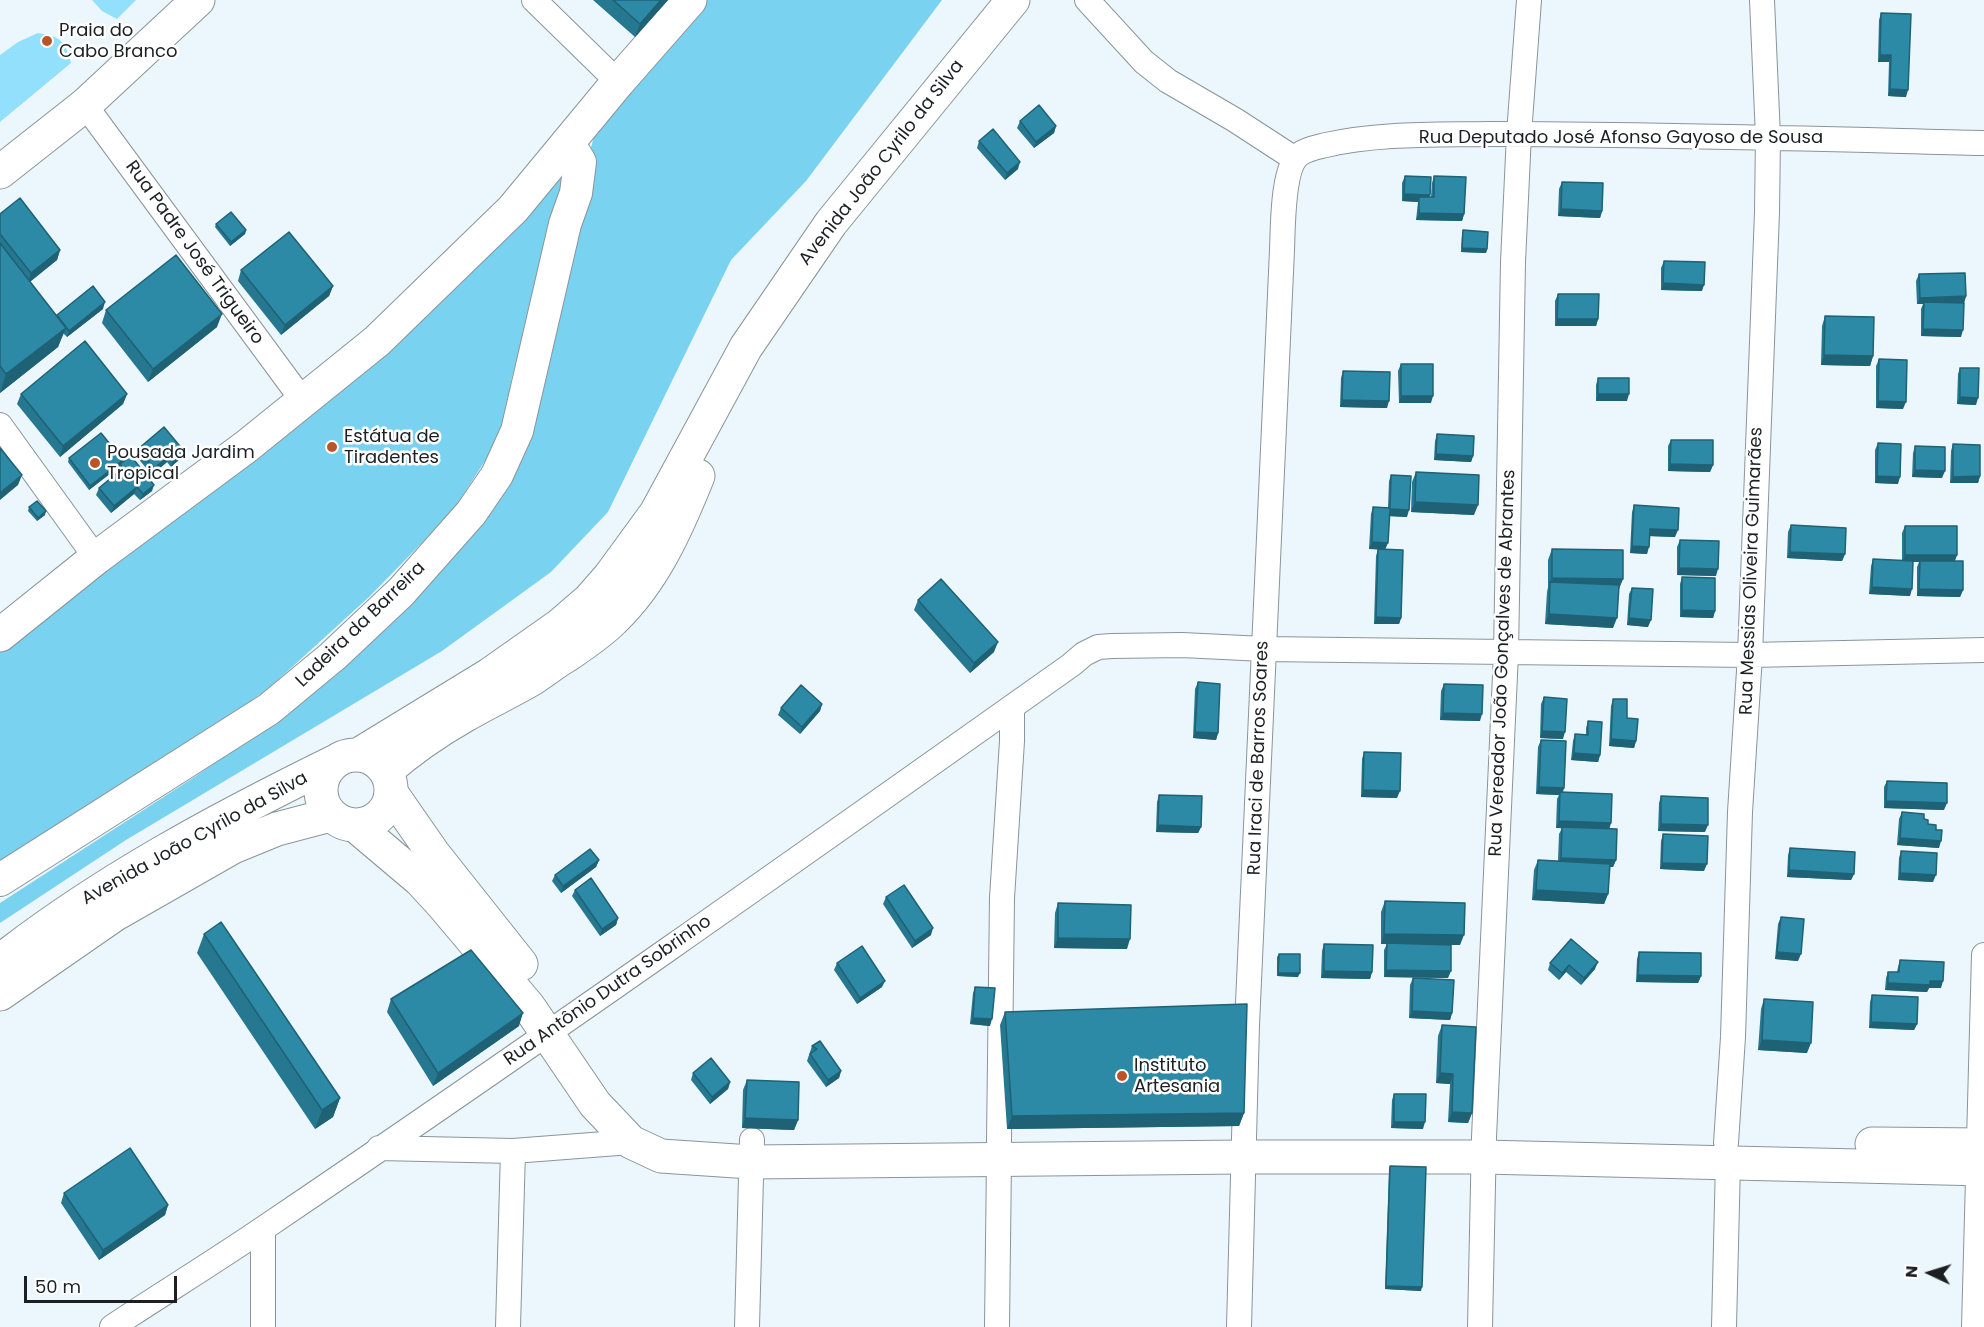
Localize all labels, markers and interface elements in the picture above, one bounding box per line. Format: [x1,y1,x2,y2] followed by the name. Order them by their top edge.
[59,20,177,63] place label: Praia do Cabo Branco
[40,34,54,48] marker: Praia do Cabo Branco
[795,56,969,270] street label: Avenida João Cyrilo da Silva
[1419,127,1823,149] street label: Rua Deputado José Afonso Gayoso de Sousa
[120,157,268,349] street label: Rua Padre José Trigueiro
[344,426,440,468] place label: Estátua de Tiradentes
[1736,427,1768,715] street label: Rua Messias Oliveira Guimarães
[325,440,339,454] marker: Estátua de Tiradentes
[107,442,255,484] place label: Pousada Jardim Tropical
[88,456,102,470] marker: Pousada Jardim Tropical
[1485,469,1521,857] street label: Rua Vereador João Gonçalves de Abrantes
[292,558,430,692] street label: Ladeira da Barreira
[1244,640,1274,876] street label: Rua Iraci de Barros Soares
[78,768,312,910] street label: Avenida João Cyrilo da Silva
[500,911,716,1071] street label: Rua Antônio Dutra Sobrinho
[1134,1055,1220,1098] place label: Instituto Artesania
[1115,1069,1129,1083] marker: Instituto Artesania
[1900,1243,1960,1303] north arrow
[27,1264,180,1302] scale bar
[1900,1265,1923,1279] text: N
[35,1274,81,1299] text: 50 m

